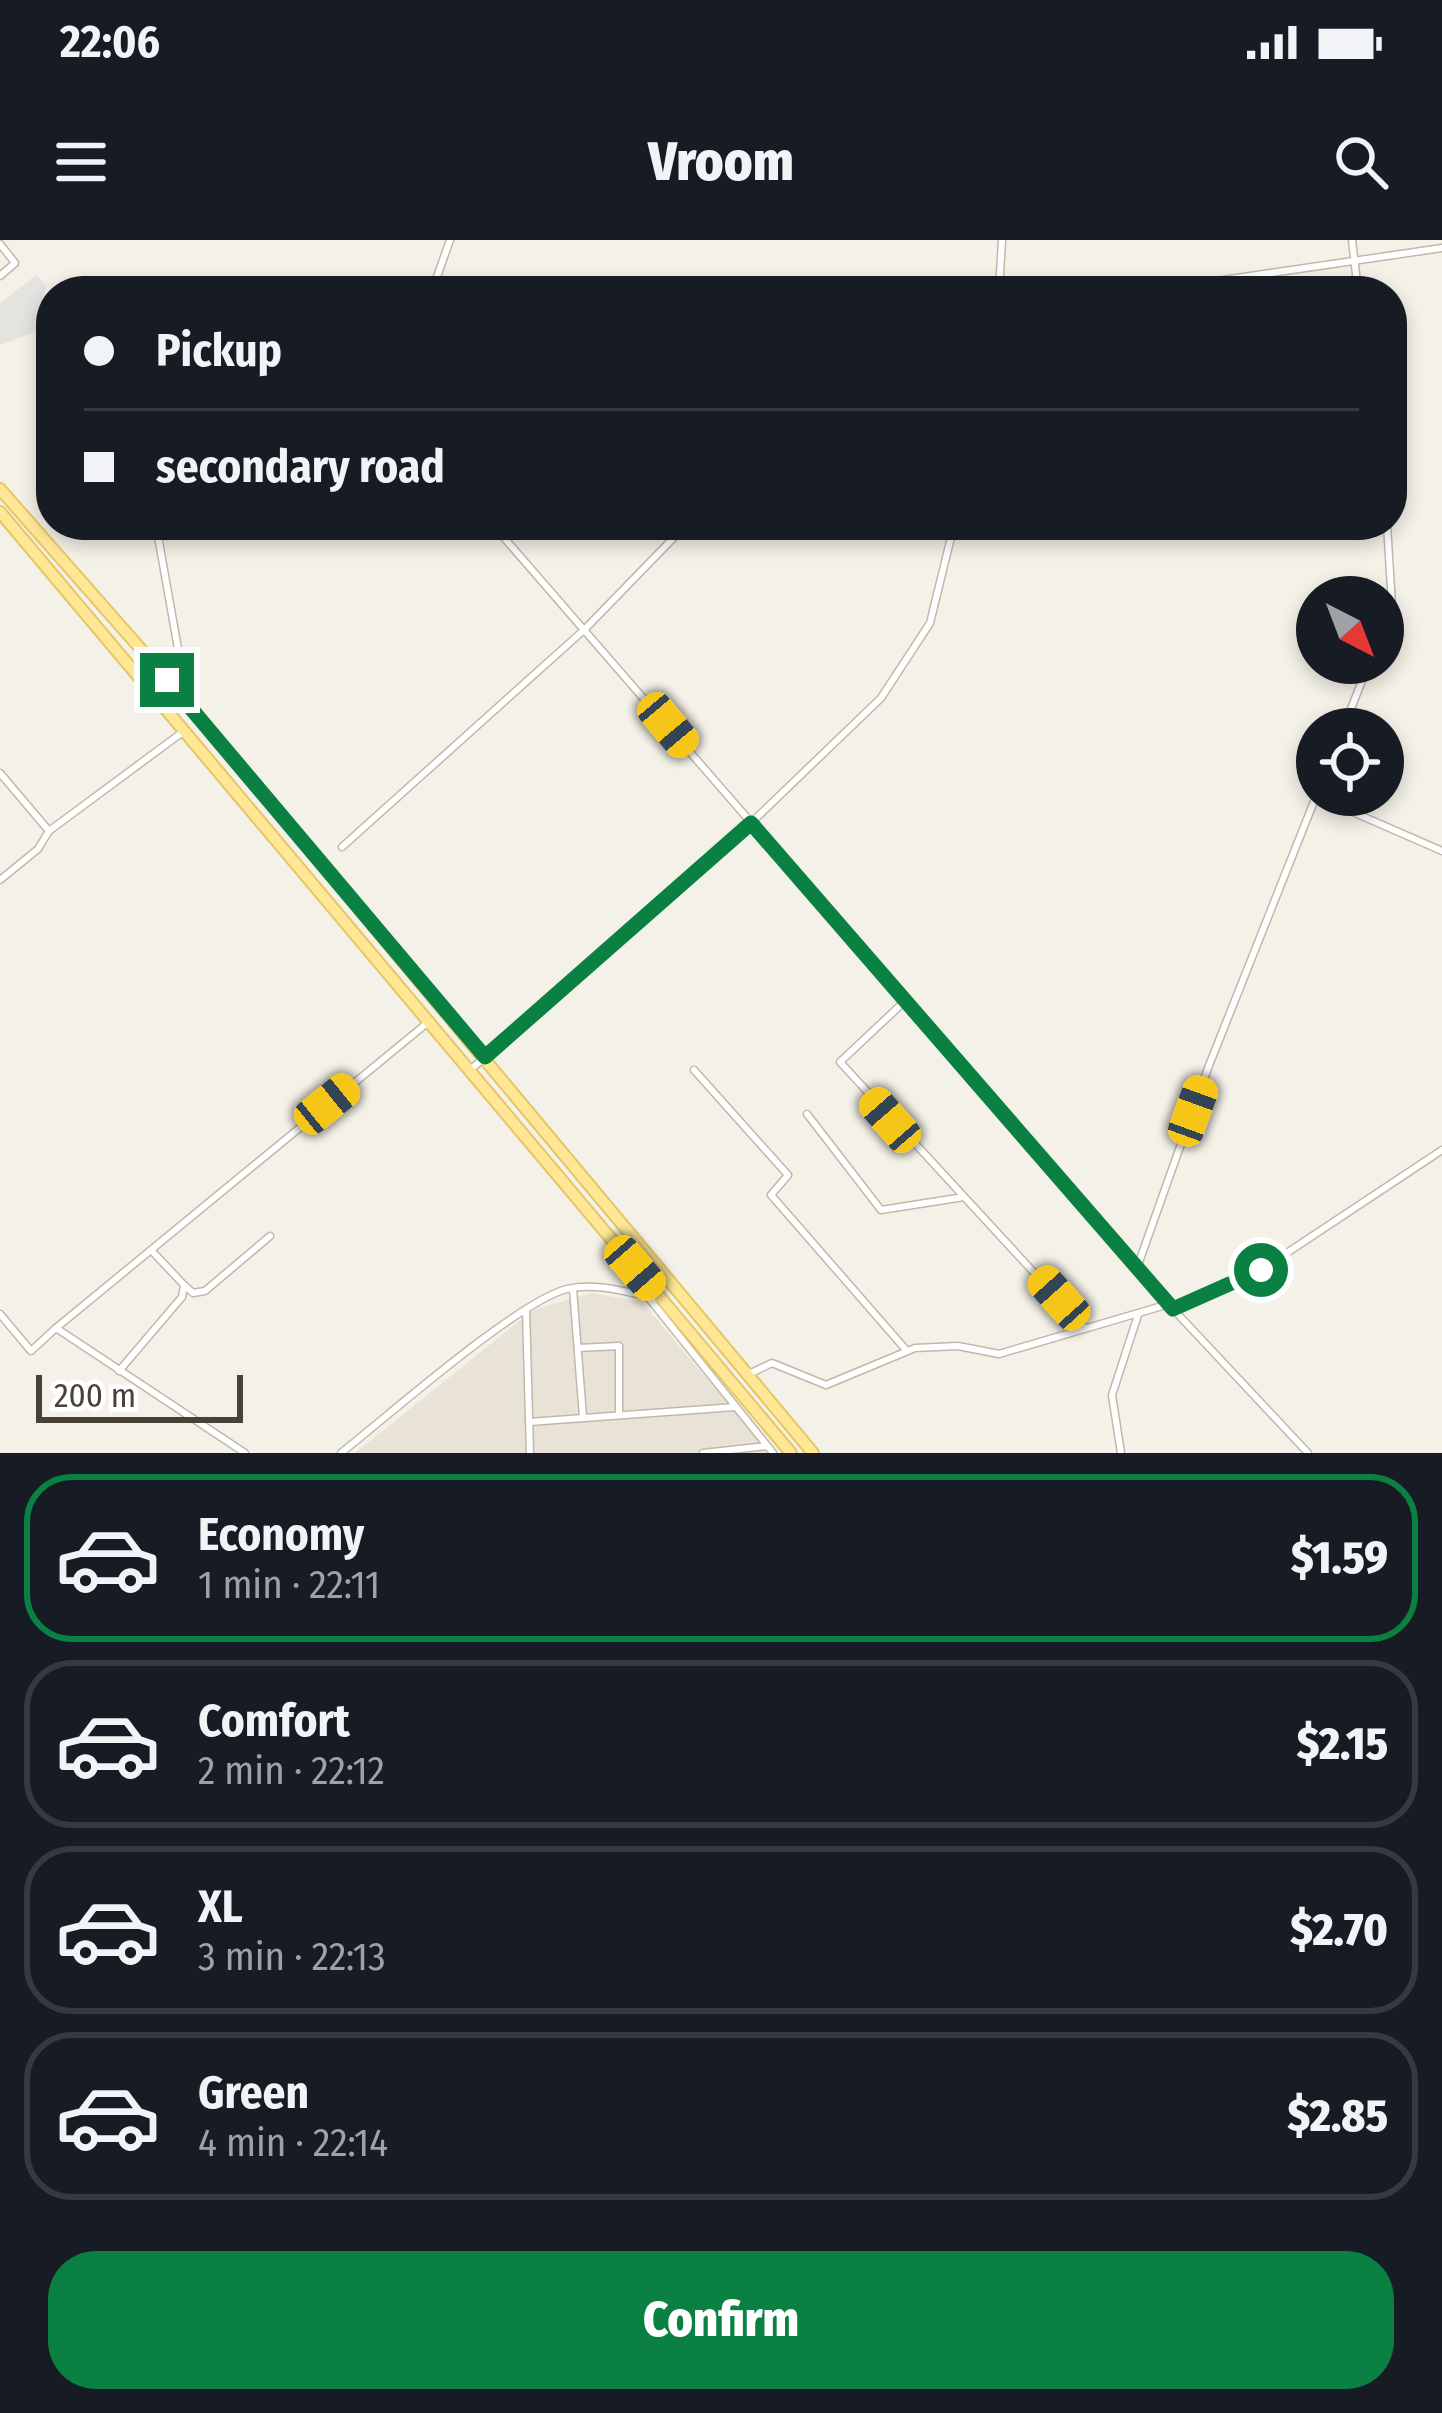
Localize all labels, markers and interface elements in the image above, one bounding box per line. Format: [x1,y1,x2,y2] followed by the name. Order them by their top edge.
[60,15,160,69] text: 22:06
[48,129,114,195] icon: menu
[1328,129,1394,195] icon: search
[648,130,794,194] text: Vroom
[156,324,282,378] text: Pickup
[156,440,445,494] text: secondary road
[1296,576,1404,684] north arrow
[1296,576,1404,816] map controls
[140,653,194,707] route end
[631,686,705,764] car
[1296,708,1404,816] button: locate
[288,1067,366,1141] car
[1164,1071,1222,1151] car
[853,1081,927,1159] car
[598,1229,672,1307] car
[1234,1243,1288,1297] route start
[1022,1259,1096,1337] car
[36,1369,243,1422] scale bar
[54,1376,136,1416] text: 200 m
[54,1504,162,1612] icon: car
[198,1508,364,1562] text: Economy
[1291,1531,1388,1585] text: $1.59
[198,1562,380,1608] text: 1 min · 22:11
[54,1690,162,1798] icon: car
[198,1694,350,1748] text: Comfort
[1297,1717,1388,1771] text: $2.15
[198,1748,385,1794] text: 2 min · 22:12
[54,1876,162,1984] icon: car
[198,1880,243,1934] text: XL
[1290,1903,1388,1957] text: $2.70
[198,1934,386,1980] text: 3 min · 22:13
[54,2062,162,2170] icon: car
[198,2066,309,2120] text: Green
[1288,2089,1388,2143] text: $2.85
[198,2120,388,2166] text: 4 min · 22:14
[48,2251,1394,2389] button: Confirm

